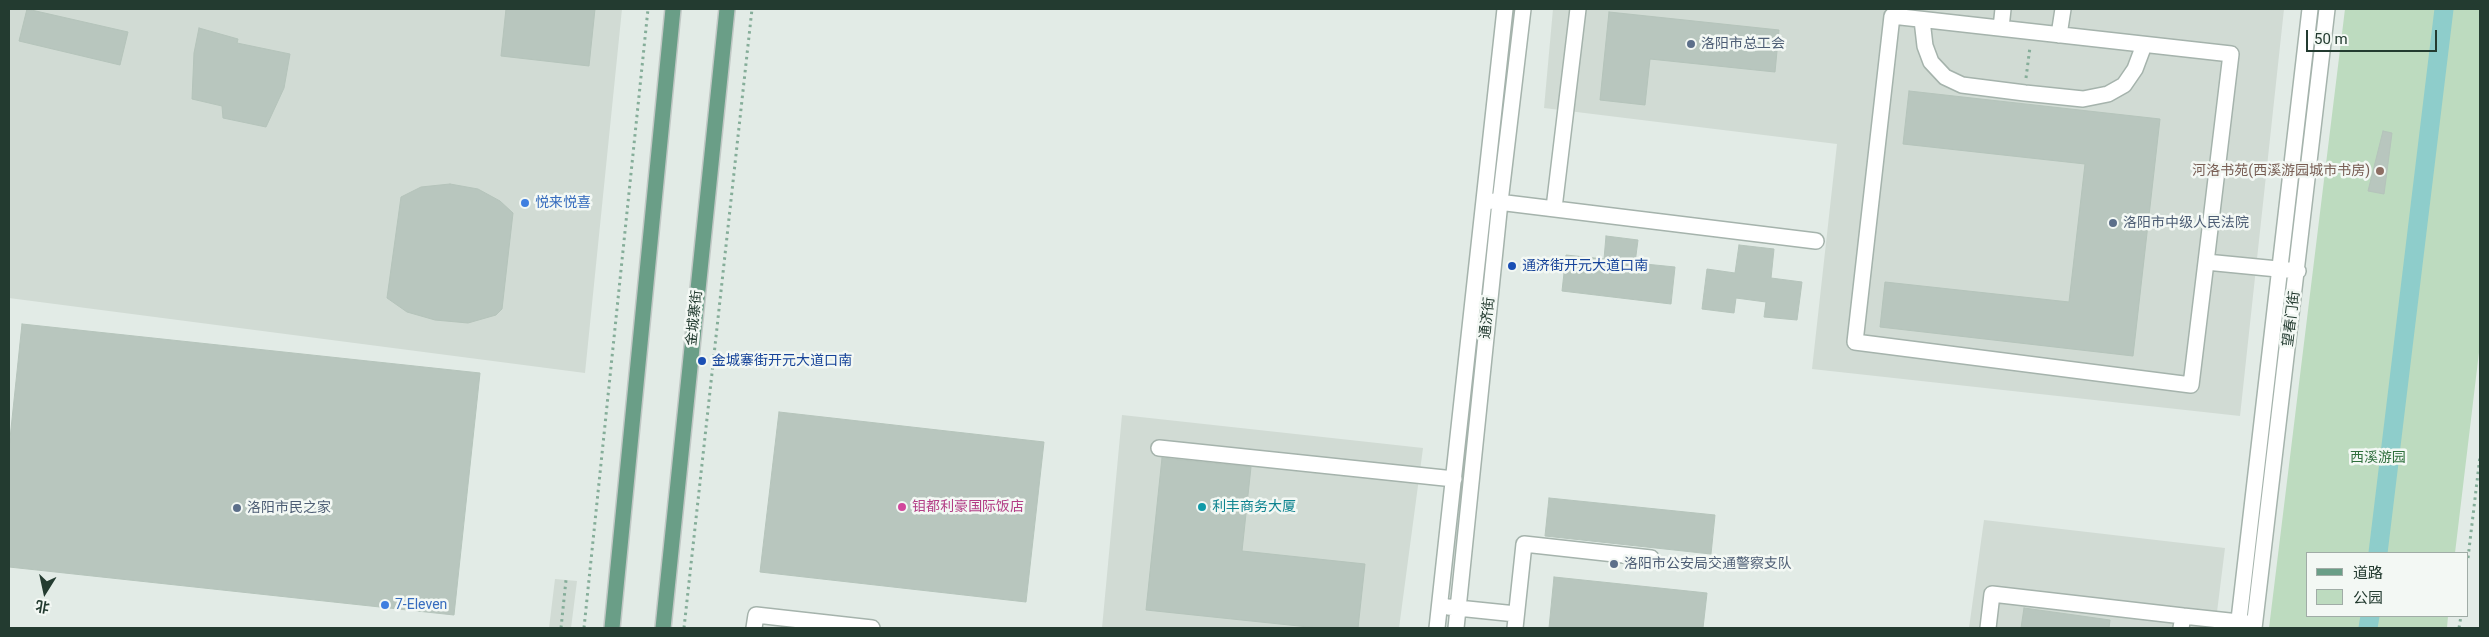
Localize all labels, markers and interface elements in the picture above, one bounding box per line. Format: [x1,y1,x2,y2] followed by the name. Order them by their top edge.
[2309,20,2440,52] scale bar
[2314,30,2348,48] text: 50 m
[1701,36,1785,52] place label: 洛阳市总工会
[1685,38,1697,50] marker: 洛阳市总工会
[2192,163,2370,179] place label: 河洛书苑(西溪游园城市书房)
[2374,165,2386,177] marker: 河洛书苑(西溪游园城市书房)
[535,195,591,211] place label: 悦来悦喜
[519,197,531,209] marker: 悦来悦喜
[2123,215,2249,231] place label: 洛阳市中级人民法院
[2107,217,2119,229] marker: 洛阳市中级人民法院
[1522,258,1648,274] place label: 通济街开元大道口南
[1506,260,1518,272] marker: 通济街开元大道口南
[684,289,706,347] street label: 金城寨街
[2280,290,2304,348] street label: 望春门街
[1477,296,1499,340] street label: 通济街
[712,353,852,369] place label: 金城寨街开元大道口南
[696,355,708,367] marker: 金城寨街开元大道口南
[2350,450,2406,466] park label: 西溪游园
[912,499,1024,515] place label: 钼都利豪国际饭店
[1212,499,1296,515] place label: 利丰商务大厦
[247,500,331,516] place label: 洛阳市民之家
[896,501,908,513] marker: 钼都利豪国际饭店
[1196,501,1208,513] marker: 利丰商务大厦
[231,502,243,514] marker: 洛阳市民之家
[2306,552,2469,617] legend
[1624,556,1792,572] place label: 洛阳市公安局交通警察支队
[1608,558,1620,570] marker: 洛阳市公安局交通警察支队
[2353,564,2383,582] text: 道路
[20,567,70,617] north arrow
[2353,589,2383,607] text: 公园
[395,597,447,613] place label: 7-Eleven
[34,598,51,616] text: 北
[379,599,391,611] marker: 7-Eleven

